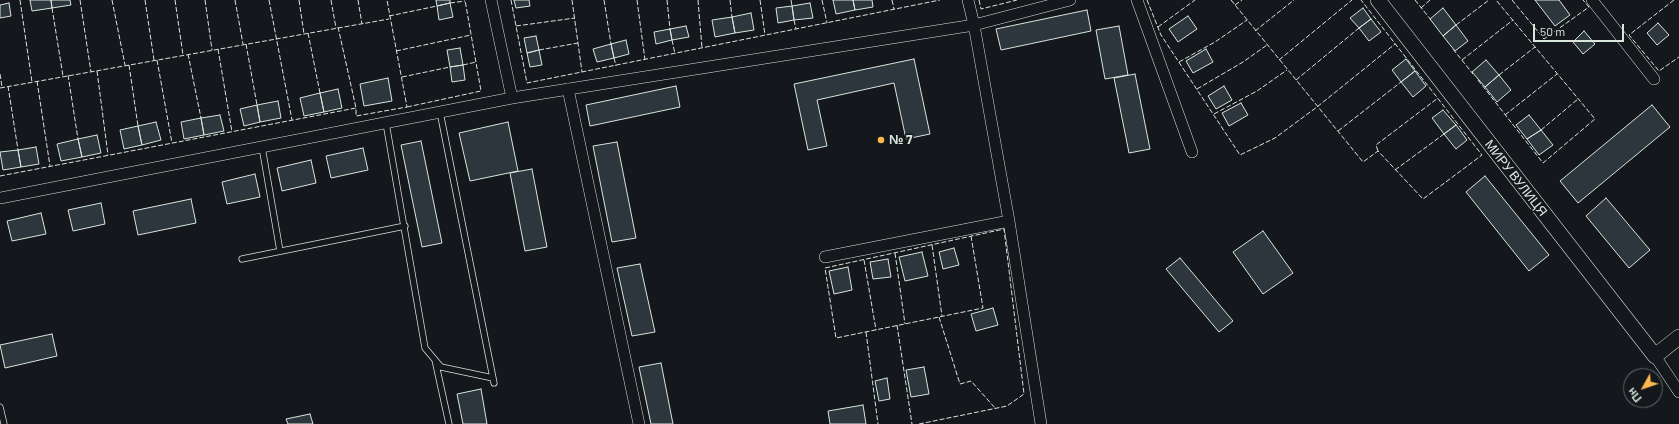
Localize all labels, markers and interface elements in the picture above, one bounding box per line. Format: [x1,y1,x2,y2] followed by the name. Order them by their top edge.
[1535,16,1626,42] scale bar
[1540,24,1565,38] text: 50 m
[889,132,913,148] place label: № 7
[876,135,886,145] marker: № 7
[1481,137,1551,219] street label: МИРУ ВУЛИЦЯ
[1623,368,1663,408] north arrow
[1625,386,1644,405] text: Пн

